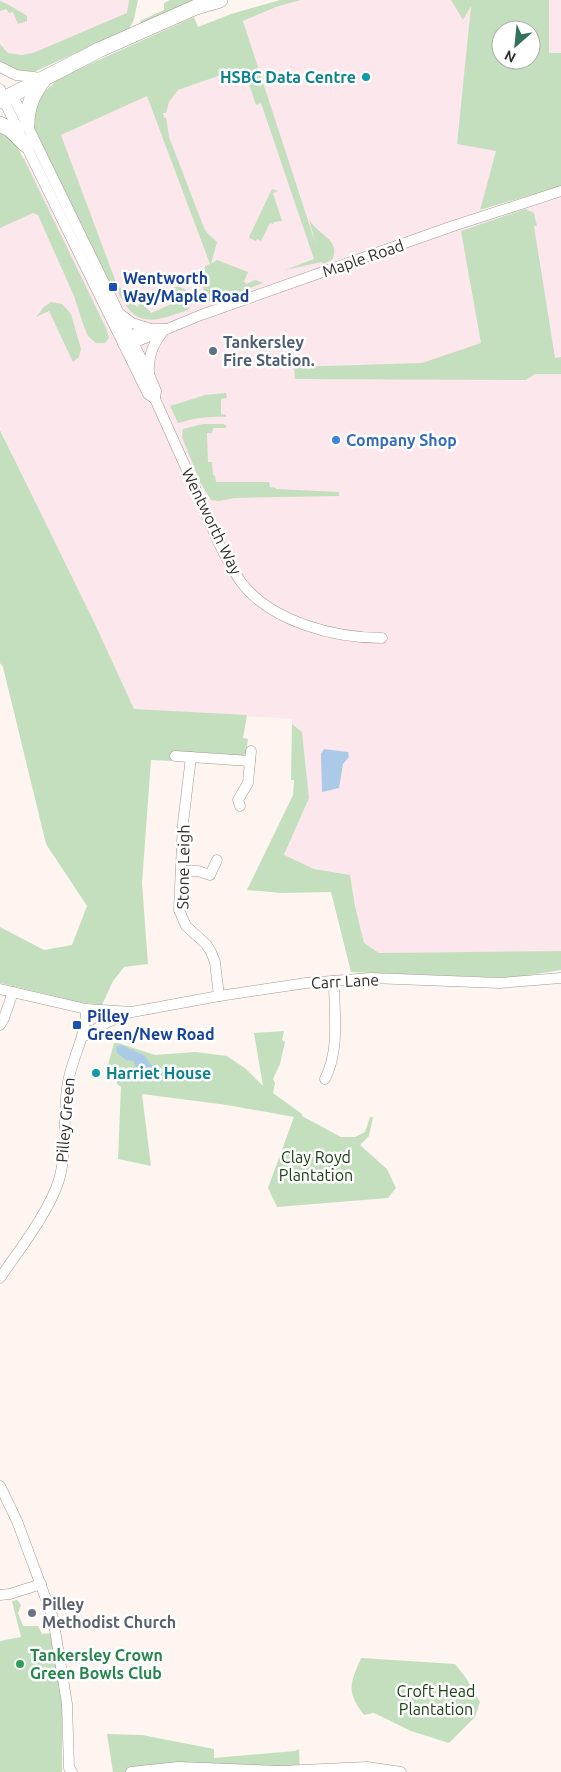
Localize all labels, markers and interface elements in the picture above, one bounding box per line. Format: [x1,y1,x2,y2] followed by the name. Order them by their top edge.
[491,20,541,70] north arrow
[502,47,518,66] text: N
[220,68,356,86] place label: HSBC Data Centre
[360,71,372,83] marker: HSBC Data Centre
[320,236,406,280] street label: Maple Road
[123,269,249,305] place label: Wentworth Way/Maple Road
[107,281,119,293] marker: Wentworth Way/Maple Road
[223,333,315,369] place label: Tankersley Fire Station.
[207,345,219,357] marker: Tankersley Fire Station.
[346,431,457,449] place label: Company Shop
[330,434,342,446] marker: Company Shop
[178,465,246,577] street label: Wentworth Way
[173,824,193,910] street label: Stone Leigh
[310,970,380,992] street label: Carr Lane
[87,1007,215,1043] place label: Pilley Green/New Road
[71,1019,83,1031] marker: Pilley Green/New Road
[106,1064,211,1082] place label: Harriet House
[90,1067,102,1079] marker: Harriet House
[52,1077,78,1163] street label: Pilley Green
[279,1148,353,1184] park label: Clay Royd Plantation
[42,1595,176,1631] place label: Pilley Methodist Church
[26,1607,38,1619] marker: Pilley Methodist Church
[30,1646,163,1682] place label: Tankersley Crown Green Bowls Club
[14,1658,26,1670] marker: Tankersley Crown Green Bowls Club
[397,1682,475,1718] park label: Croft Head Plantation

